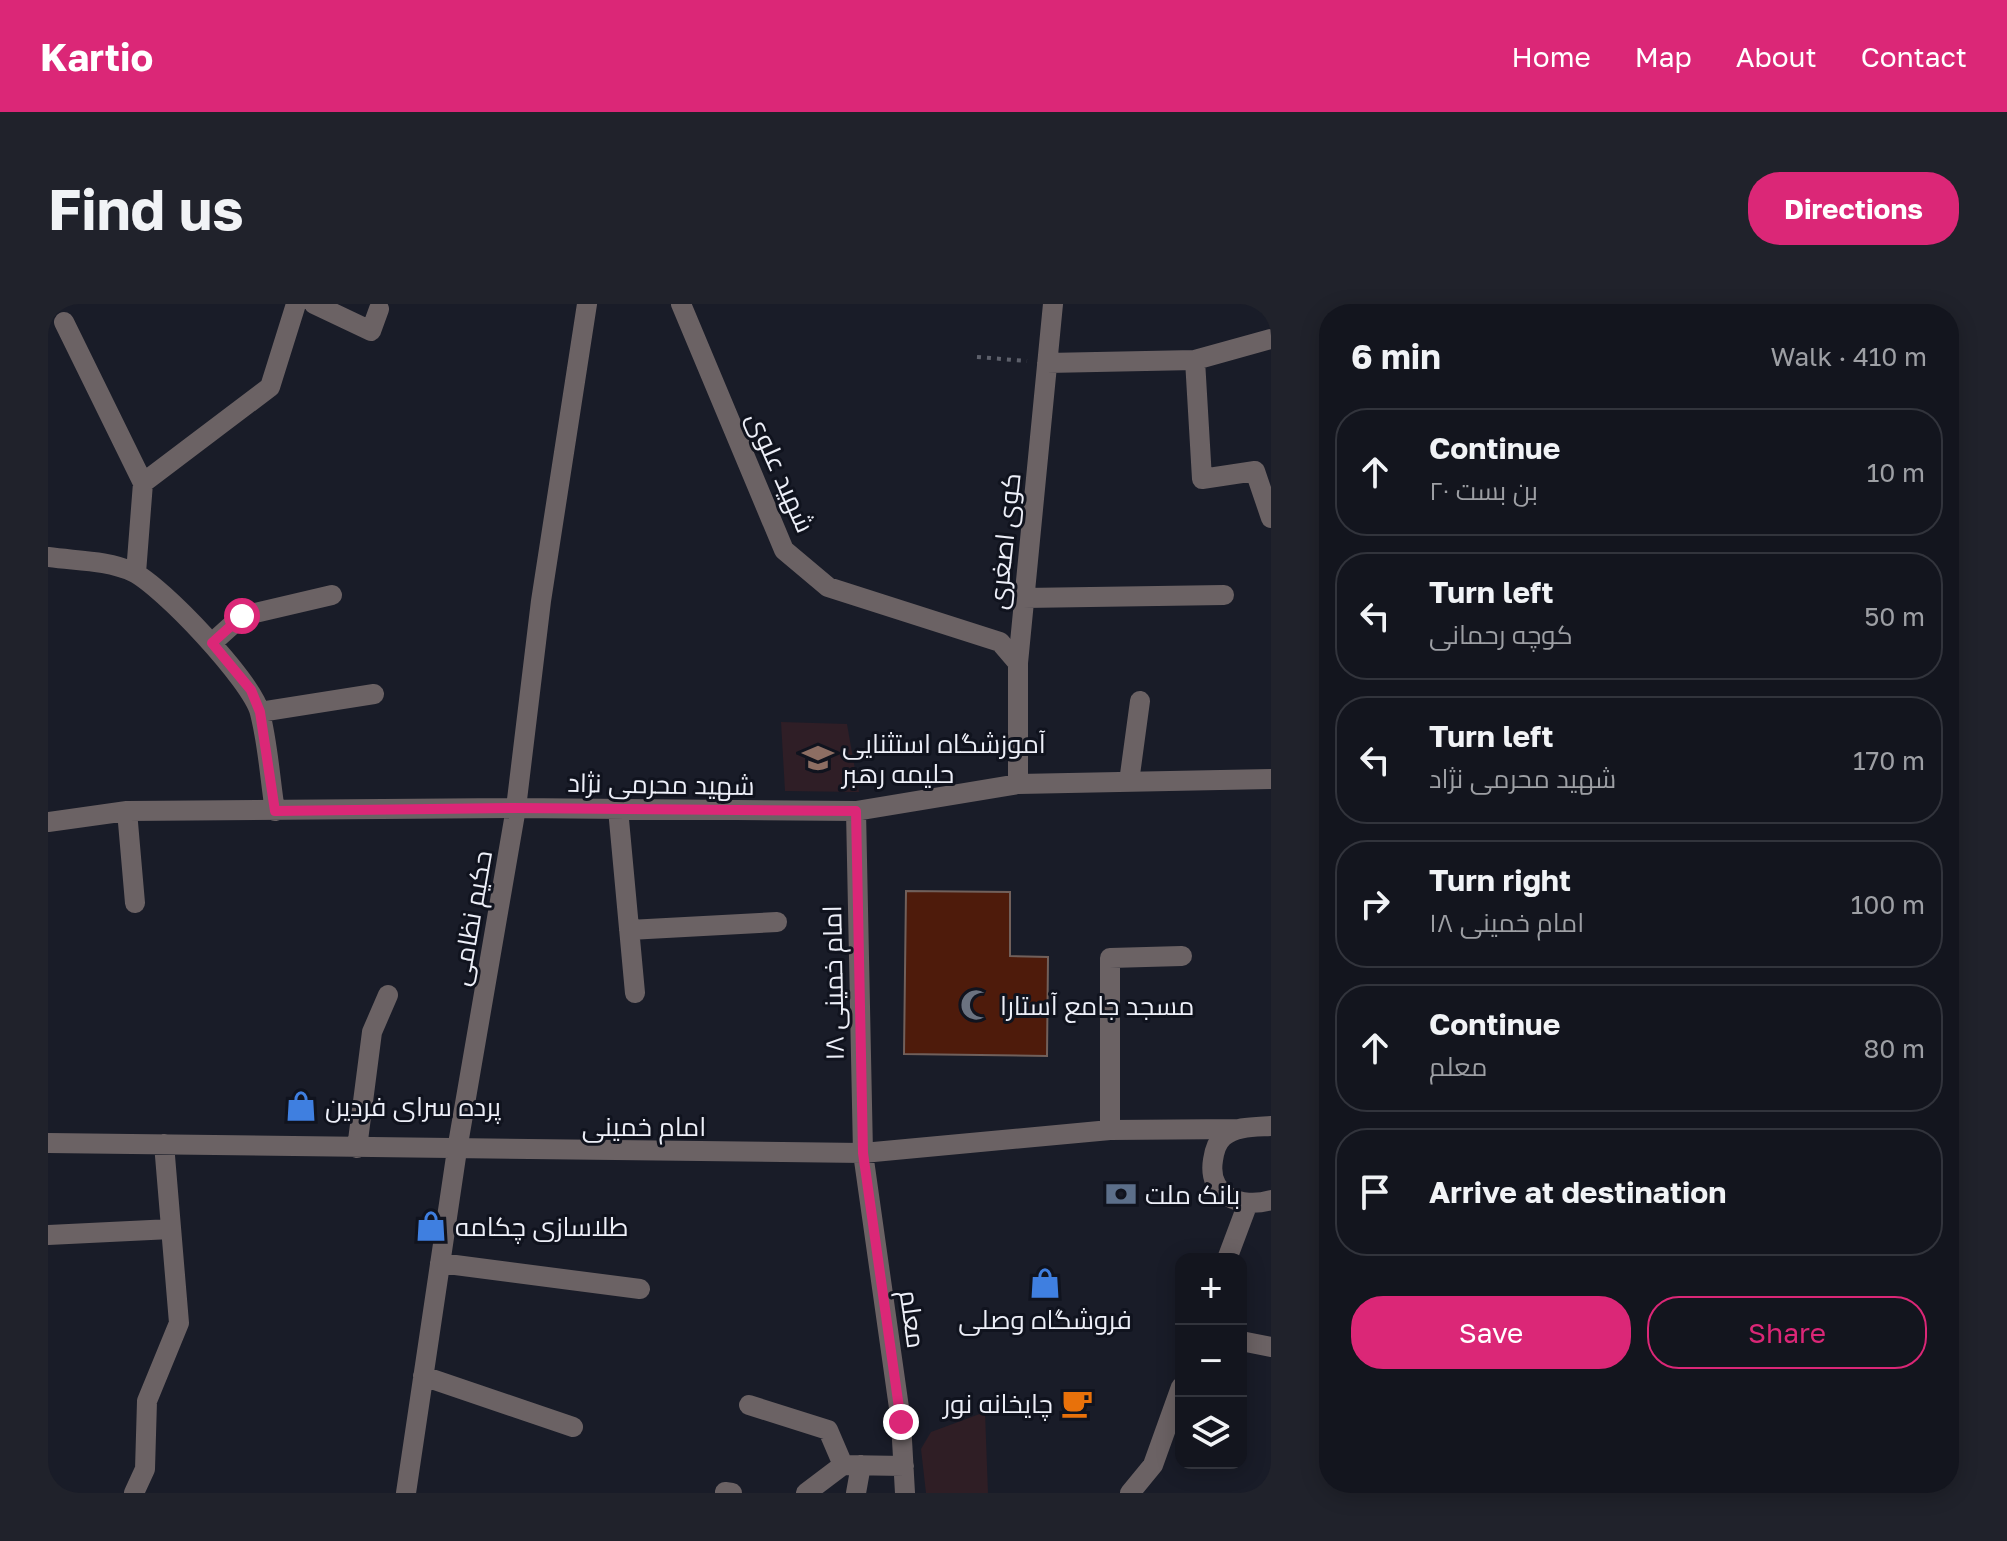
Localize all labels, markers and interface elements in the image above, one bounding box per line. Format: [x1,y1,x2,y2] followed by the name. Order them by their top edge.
[40,34,153,79] text: Kartio
[1512,40,1591,73] text: Home
[1635,40,1692,73] text: Map
[1736,40,1817,73] text: About
[1861,40,1967,73] text: Contact
[1748,172,1959,245] button: Directions
[48,175,244,242] text: Find us
[1351,336,1441,376] text: 6 min
[1770,341,1927,372] text: Walk · 410 m
[740,407,821,537] street label: شهید علوی
[1429,430,1560,466] text: Continue
[1353,450,1397,494] icon: ahead
[1867,457,1925,488] text: 10 m
[981,471,1027,611] street label: کوی اصغری
[1429,475,1538,506] text: بن بست ۲۰
[1429,574,1554,610] text: Turn left
[1353,594,1397,638] icon: left
[224,598,260,634] route start
[1864,601,1925,632] text: 50 m
[1429,619,1573,650] text: کوچه رحمانی
[1429,718,1554,754] text: Turn left
[840,728,1046,789] place label: آموزشگاه استثنایی حلیمه رهبر
[1353,738,1397,782] icon: left
[801,741,835,775] school or university icon: آموزشگاه استثنایی حلیمه رهبر
[1853,745,1925,776] text: 170 m
[1429,763,1616,794] text: شهید محرمی نژاد
[567,767,755,802] street label: شهید محرمی نژاد
[444,848,501,988] street label: حکیم نظامی
[1429,862,1571,898] text: Turn right
[1353,882,1397,926] icon: right
[1851,889,1925,920] text: 100 m
[816,905,853,1061] street label: امام خمینی ۱۸
[1429,907,1584,938] text: امام خمینی ۱۸
[959,988,993,1022] mosque icon: مسجد جامع آستارا
[1000,990,1194,1023] place label: مسجد جامع آستارا
[1429,1006,1560,1042] text: Continue
[1353,1026,1397,1070] icon: ahead
[1864,1033,1925,1064] text: 80 m
[1429,1051,1487,1082] text: معلم
[284,1089,318,1123] shop icon: پرده سرای فردین
[325,1091,501,1124] place label: پرده سرای فردین
[582,1111,706,1145] street label: امام خمینی
[1353,1170,1397,1214] icon: arrive
[1429,1174,1726,1210] text: Arrive at destination
[1104,1177,1138,1211] bank icon: بانک ملت
[1145,1179,1240,1210] place label: بانک ملت
[414,1209,448,1243] shop icon: طلاسازی چکامه
[455,1211,629,1244] place label: طلاسازی چکامه
[1175,1253,1247,1469] map controls
[1175,1253,1247,1325] button: +
[1028,1266,1062,1300] shop icon: فروشگاه وصلی
[891,1288,932,1350] street label: معلم
[1351,1296,1631,1369] button: Save
[1647,1296,1927,1369] button: Share
[958,1304,1132,1336] place label: فروشگاه وصلی
[1175,1325,1247,1397] button: −
[1060,1386,1094,1420] cafe icon: چایخانه نور
[941,1388,1053,1421] place label: چایخانه نور
[1175,1397,1247,1469] button: layers
[883,1404,919,1440] route end

